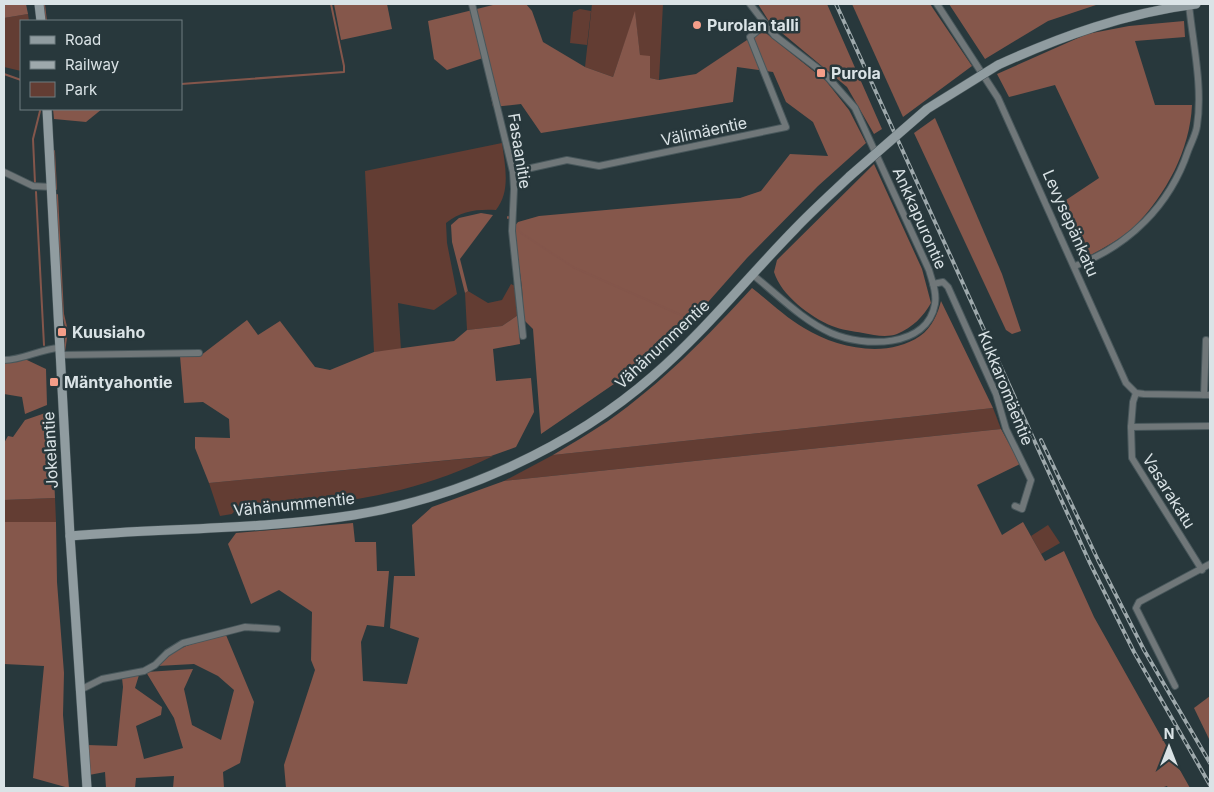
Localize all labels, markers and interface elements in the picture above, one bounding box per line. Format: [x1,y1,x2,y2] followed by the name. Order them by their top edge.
[707,15,799,35] place label: Purolan talli
[691,19,703,31] marker: Purolan talli
[20,20,182,110] legend
[65,30,101,49] text: Road
[65,55,120,74] text: Railway
[831,63,881,83] place label: Purola
[815,67,827,79] marker: Purola
[65,80,98,99] text: Park
[504,112,536,190] street label: Fasaanitie
[659,112,749,150] street label: Välimäentie
[889,164,951,272] street label: Ankkapurontie
[1039,167,1103,279] street label: Levysepänkatu
[611,295,713,393] street label: Vähänummentie
[72,322,145,342] place label: Kuusiaho
[56,326,68,338] marker: Kuusiaho
[974,328,1038,448] street label: Kukkaromäentie
[64,372,173,392] place label: Mäntyahontie
[48,376,60,388] marker: Mäntyahontie
[38,411,62,489] street label: Jokelantie
[1138,450,1200,532] street label: Vasarakatu
[232,488,356,520] street label: Vähänummentie
[1144,722,1194,772] north arrow
[1164,725,1174,742] text: N

